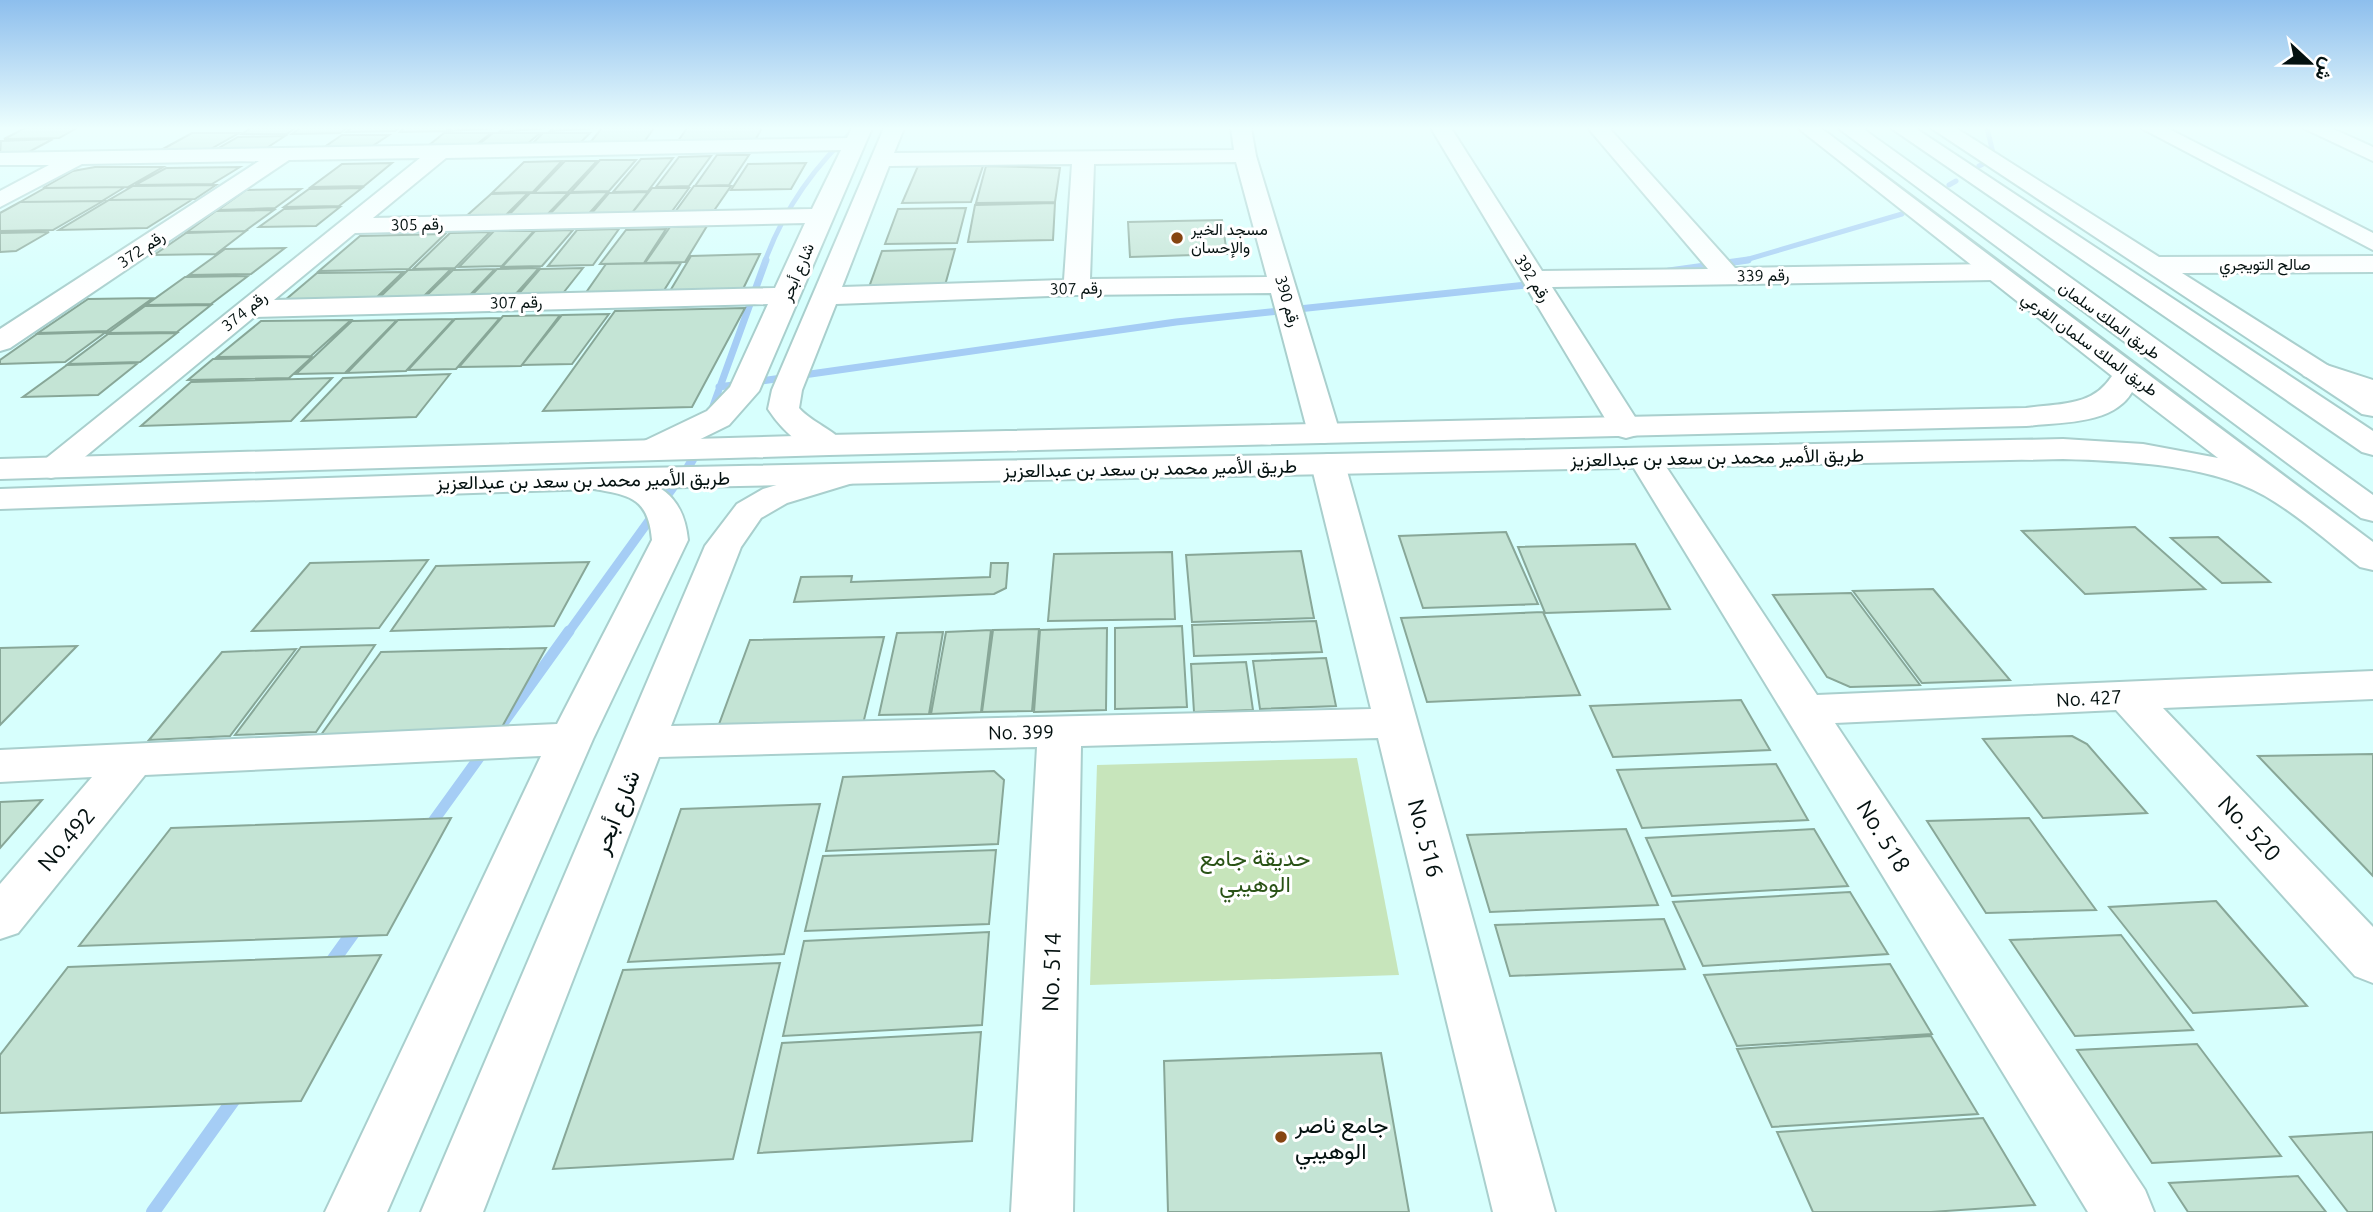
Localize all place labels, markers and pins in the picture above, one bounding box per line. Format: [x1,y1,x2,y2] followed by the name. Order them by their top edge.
[1190,220,1268,258] place label: مسجد الخير والإحسان
[1169,230,1185,246] marker: مسجد الخير والإحسان
[1294,1112,1388,1170] place label: جامع ناصر الوهيبي
[1273,1129,1289,1145] marker: جامع ناصر الوهيبي

